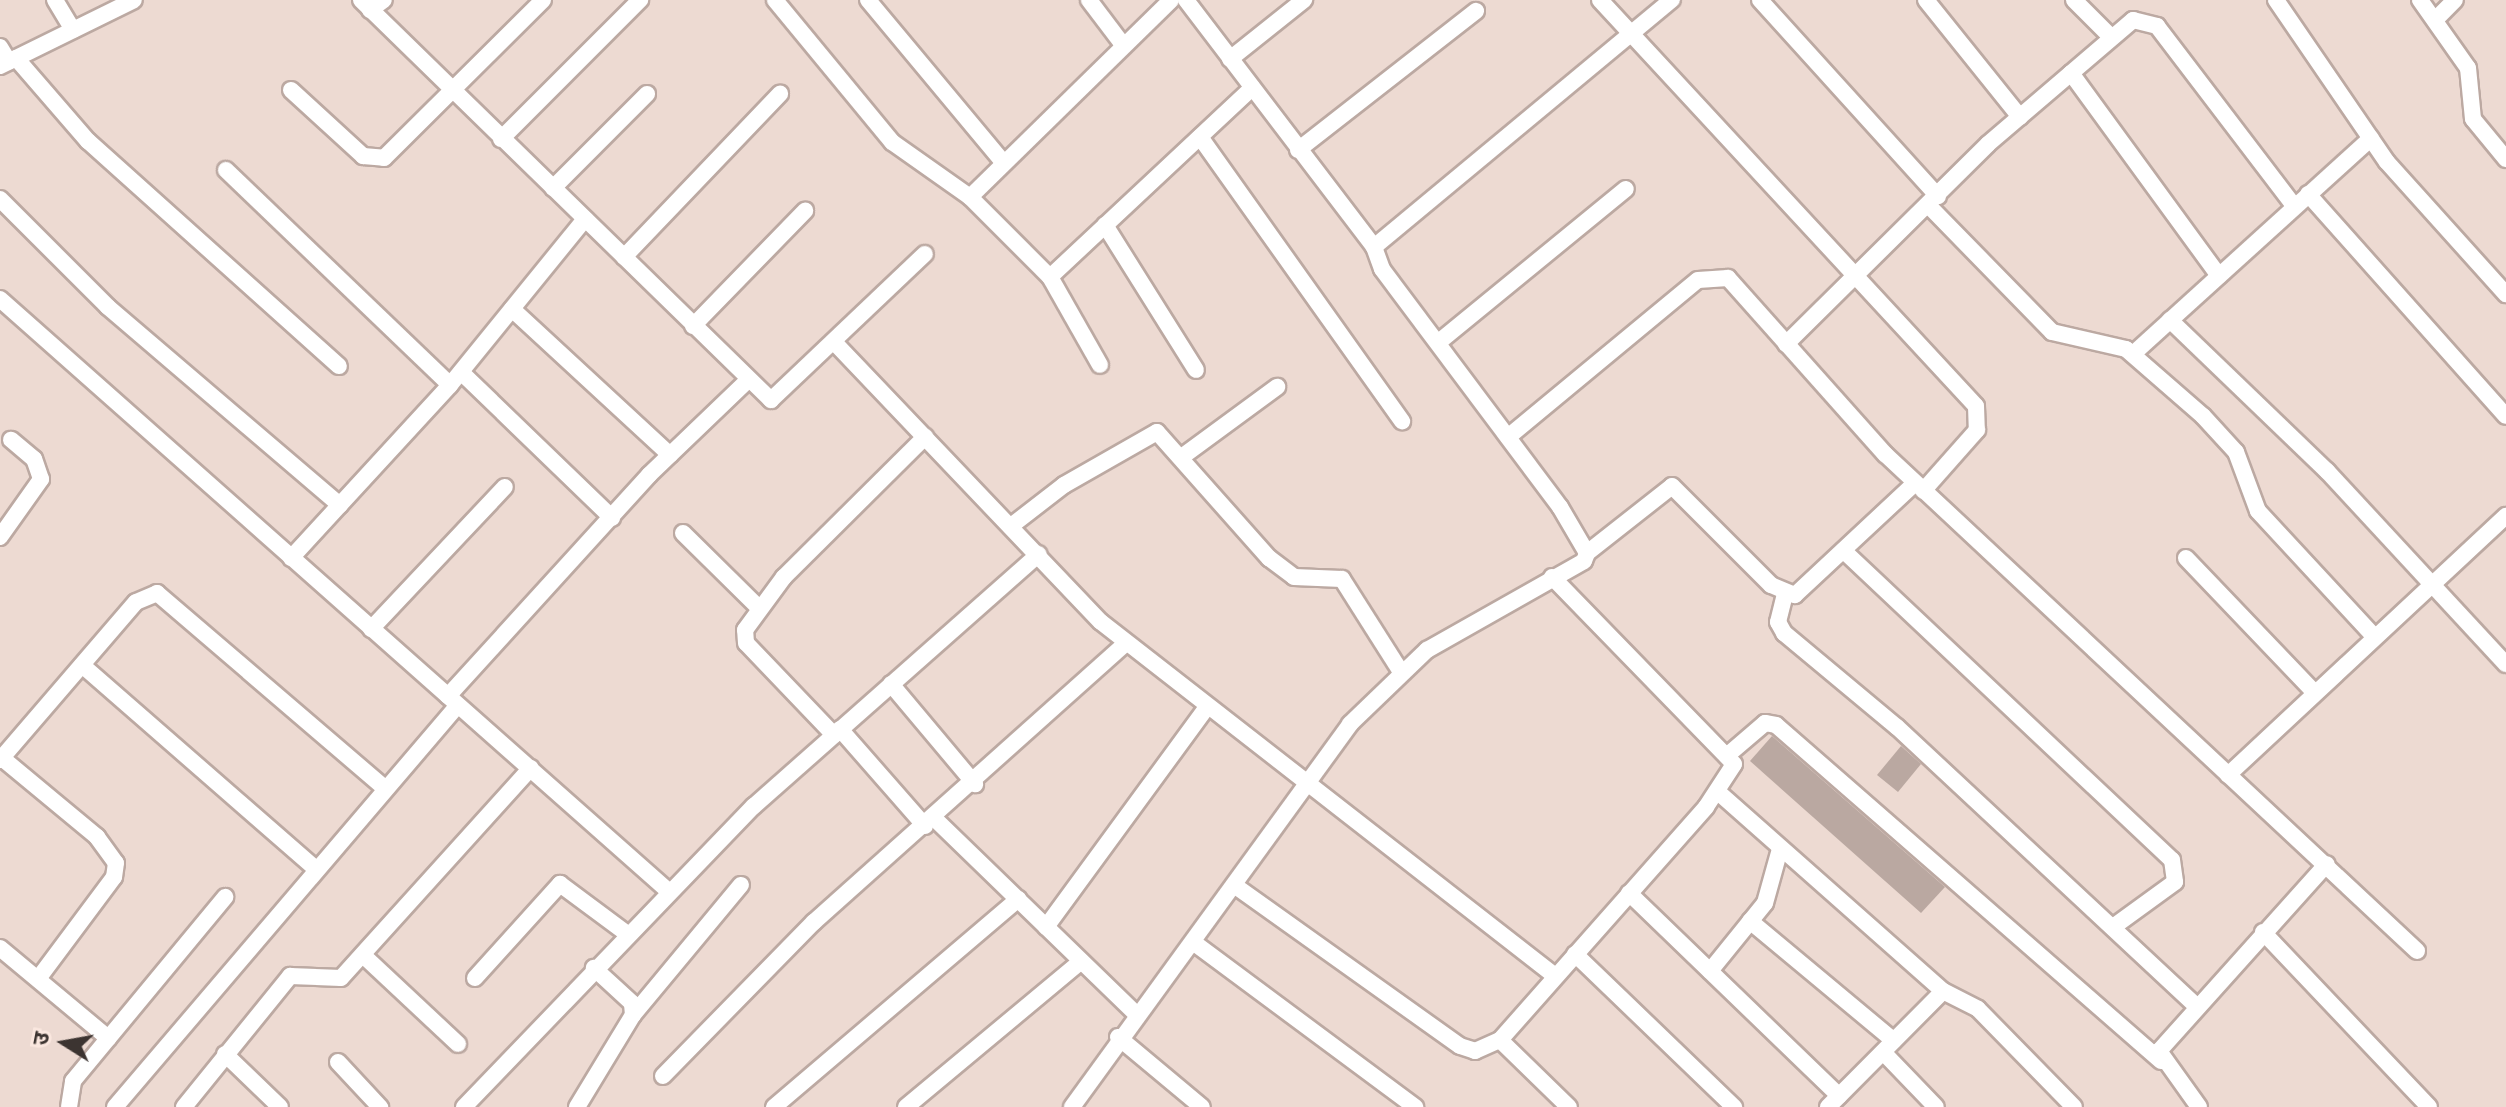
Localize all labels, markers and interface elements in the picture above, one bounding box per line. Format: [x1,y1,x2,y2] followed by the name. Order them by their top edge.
[24,1003,104,1083] north arrow
[25,1029,54,1047] text: उ

